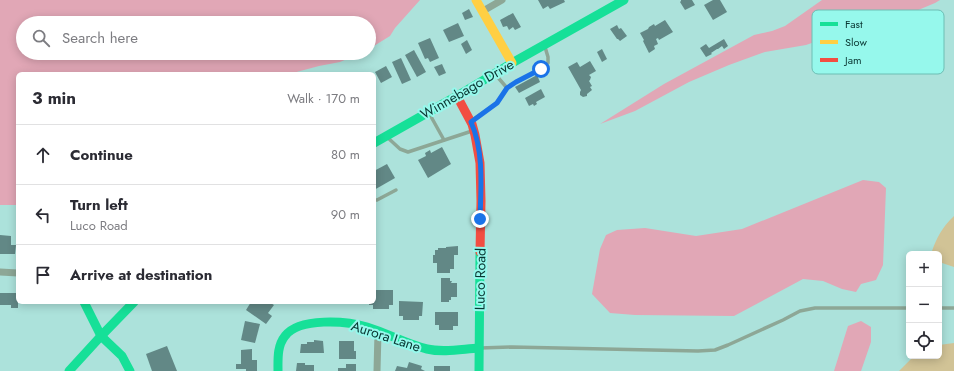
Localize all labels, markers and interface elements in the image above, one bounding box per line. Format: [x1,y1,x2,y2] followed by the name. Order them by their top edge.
[812,10,944,74] legend
[16,16,376,60] search box
[845,16,863,32] text: Fast
[30,27,52,49] icon: search
[62,27,138,49] text: Search here
[845,34,867,50] text: Slow
[843,52,862,68] text: Jam
[416,54,518,124] street label: Winnebago Drive
[532,60,550,78] route start
[32,86,76,110] text: 3 min
[287,89,360,108] text: Walk · 170 m
[32,144,54,166] icon: ahead
[70,144,133,166] text: Continue
[331,145,360,164] text: 80 m
[70,194,128,216] text: Turn left
[32,204,54,226] icon: left
[331,205,360,224] text: 90 m
[471,210,489,228] route end
[70,216,128,235] text: Luco Road
[469,248,491,310] street label: Luco Road
[906,251,942,359] map controls
[906,251,942,287] button: +
[32,264,54,286] icon: arrive
[70,264,212,286] text: Arrive at destination
[906,287,942,323] button: −
[349,315,423,357] street label: Aurora Lane
[906,323,942,359] button: locate

